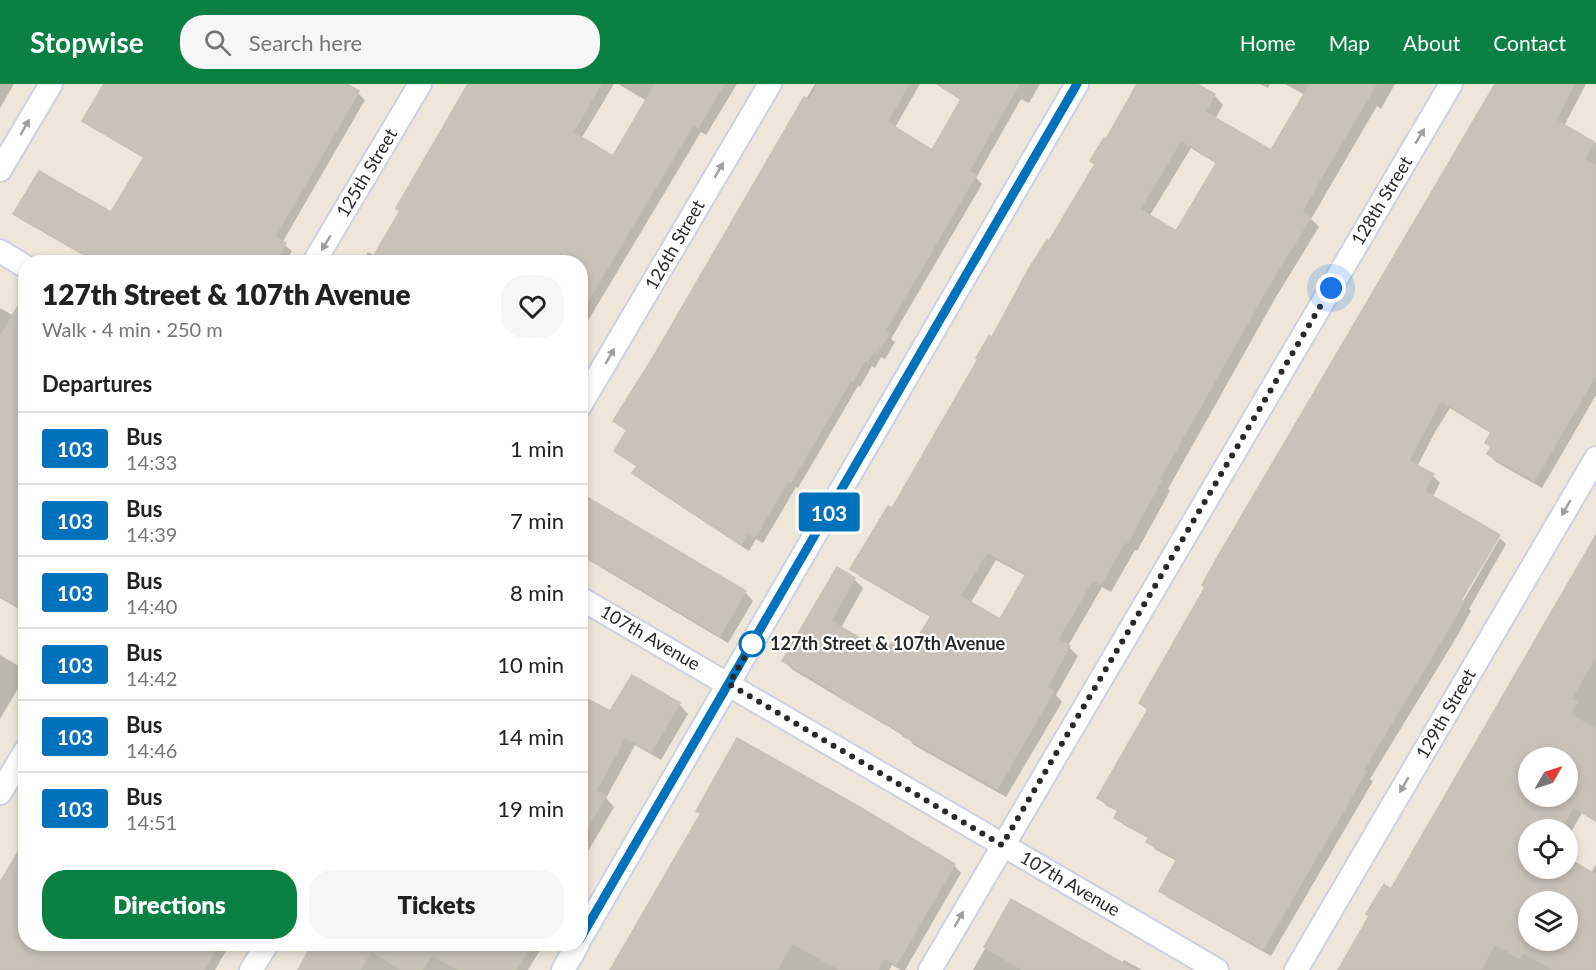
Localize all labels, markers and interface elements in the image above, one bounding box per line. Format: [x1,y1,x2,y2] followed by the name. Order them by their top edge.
[180,15,600,69] search box
[30,25,144,59] text: Stopwise
[201,26,234,59] icon: search
[249,29,362,56] text: Search here
[1240,30,1296,55] text: Home
[1329,30,1370,55] text: Map
[1403,30,1460,55] text: About
[1493,30,1566,55] text: Contact
[20,119,31,135] one-way arrow
[331,124,402,221] street label: 125th Street
[1415,127,1425,144] one-way arrow
[1346,152,1417,249] street label: 128th Street
[714,162,725,178] one-way arrow
[640,195,709,293] street label: 126th Street
[321,235,331,252] one-way arrow
[1316,273,1346,303] your location
[501,275,564,338] button: heart
[42,277,411,311] text: 127th Street & 107th Avenue
[42,317,223,341] text: Walk · 4 min · 250 m
[605,347,615,364] one-way arrow
[42,370,152,397] text: Departures
[126,423,162,450] text: Bus
[510,435,564,462] text: 1 min
[57,436,93,461] text: 103
[126,450,177,474] text: 14:33
[794,492,864,532] line badge: 103
[126,495,162,522] text: Bus
[811,500,847,525] text: 103
[1561,500,1572,516] one-way arrow
[510,507,564,534] text: 7 min
[57,508,93,533] text: 103
[126,522,177,546] text: 14:39
[126,567,162,594] text: Bus
[510,579,564,606] text: 8 min
[57,580,93,605] text: 103
[126,594,177,618] text: 14:40
[597,600,704,675] street label: 107th Avenue
[739,631,765,657] marker: 127th Street & 107th Avenue
[770,632,1006,654] place label: 127th Street & 107th Avenue
[126,639,162,666] text: Bus
[497,651,564,678] text: 10 min
[57,652,93,677] text: 103
[1411,664,1480,762] street label: 129th Street
[126,666,177,690] text: 14:42
[126,711,162,738] text: Bus
[497,723,564,750] text: 14 min
[57,724,93,749] text: 103
[126,738,177,762] text: 14:46
[1518,747,1578,807] north arrow
[1518,747,1578,951] map controls
[1399,777,1410,793] one-way arrow
[126,783,162,810] text: Bus
[497,795,564,822] text: 19 min
[57,796,93,821] text: 103
[126,810,177,834] text: 14:51
[1518,819,1578,879] button: locate
[1017,846,1124,921] street label: 107th Avenue
[42,870,297,939] button: Directions
[309,870,564,939] button: Tickets
[1518,891,1578,951] button: layers
[954,910,964,927] one-way arrow

